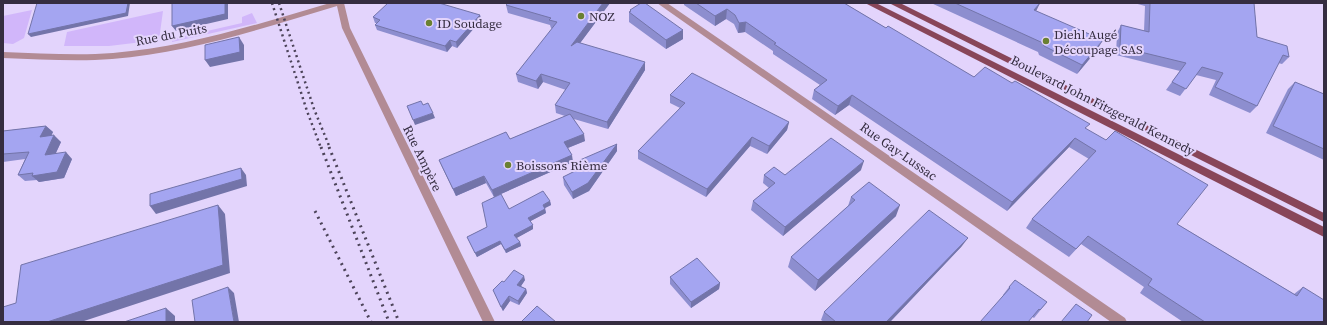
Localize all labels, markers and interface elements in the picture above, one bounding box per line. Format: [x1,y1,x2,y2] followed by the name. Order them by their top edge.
[589,8,615,25] place label: NOZ
[576,11,586,21] marker: NOZ
[437,15,503,32] place label: ID Soudage
[424,18,434,28] marker: ID Soudage
[134,19,209,50] street label: Rue du Puits
[1054,26,1143,58] place label: Diehl Augé Découpage SAS
[1041,36,1051,46] marker: Diehl Augé Découpage SAS
[1008,51,1198,160] street label: Boulevard John Fitzgerald Kennedy
[857,118,941,184] street label: Rue Gay-Lussac
[399,122,446,195] street label: Rue Ampère
[516,157,608,174] place label: Boissons Rième
[503,160,513,170] marker: Boissons Rième

